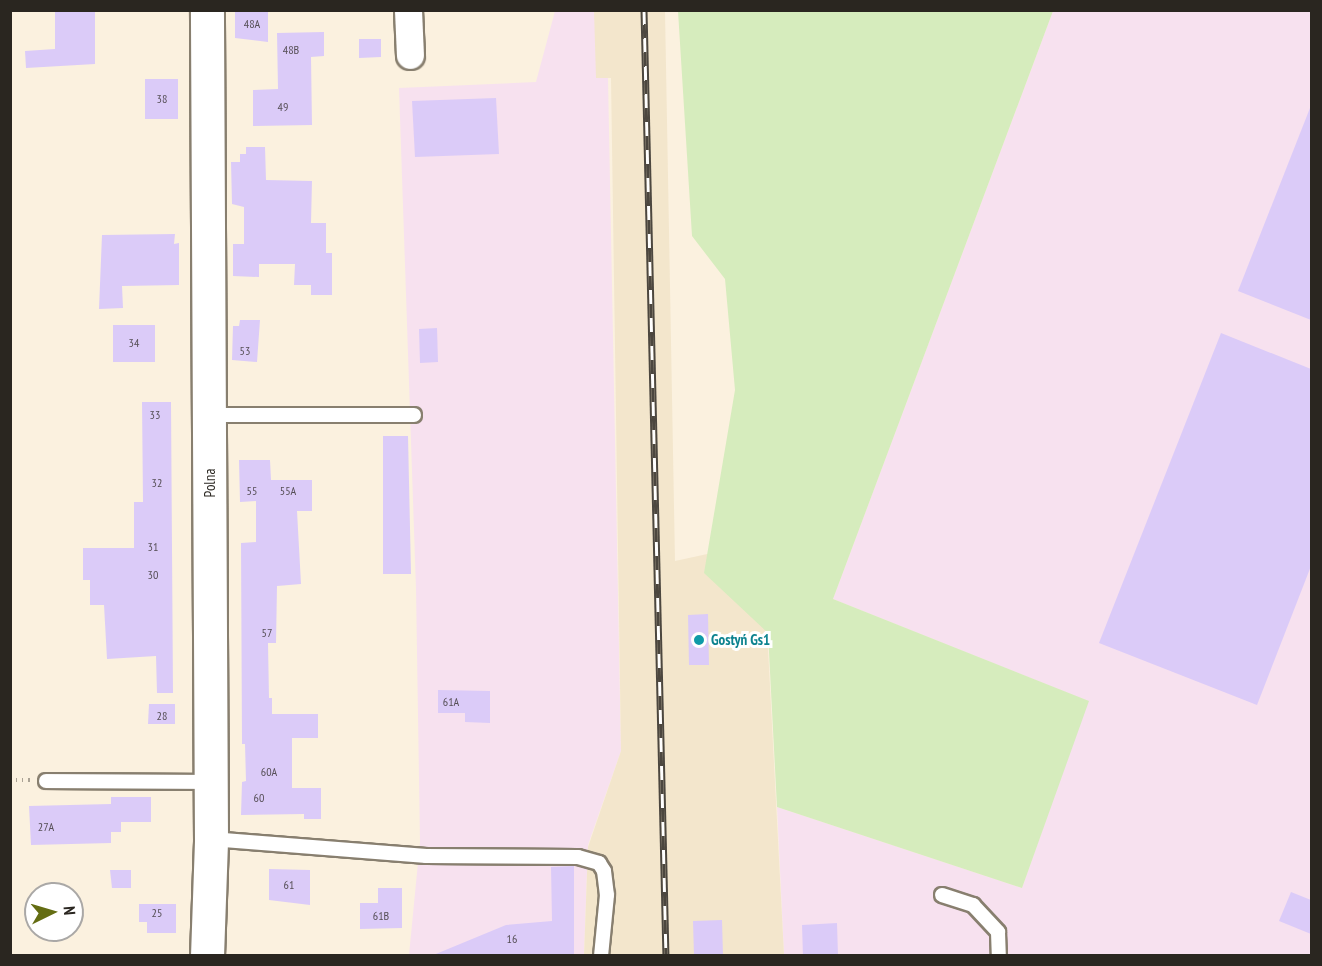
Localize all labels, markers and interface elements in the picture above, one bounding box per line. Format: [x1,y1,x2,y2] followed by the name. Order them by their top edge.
[244,17,260,31] house number: 48A
[283,43,299,57] house number: 48B
[157,92,167,106] house number: 38
[278,100,288,114] house number: 49
[129,336,139,350] house number: 34
[240,344,250,358] house number: 53
[150,408,160,422] house number: 33
[201,469,219,497] street label: Polna
[152,476,162,490] house number: 32
[247,484,257,498] house number: 55
[280,484,296,498] house number: 55A
[148,540,158,554] house number: 31
[148,568,158,582] house number: 30
[262,626,272,640] house number: 57
[711,631,770,649] place label: Gostyń Gs1
[692,633,706,647] marker: Gostyń Gs1
[443,695,459,709] house number: 61A
[157,709,167,723] house number: 28
[261,765,277,779] house number: 60A
[254,791,264,805] house number: 60
[38,820,54,834] house number: 27A
[284,878,294,892] house number: 61
[24,882,84,942] north arrow
[60,905,80,916] text: N
[152,906,162,920] house number: 25
[373,909,389,923] house number: 61B
[507,932,517,946] house number: 16

